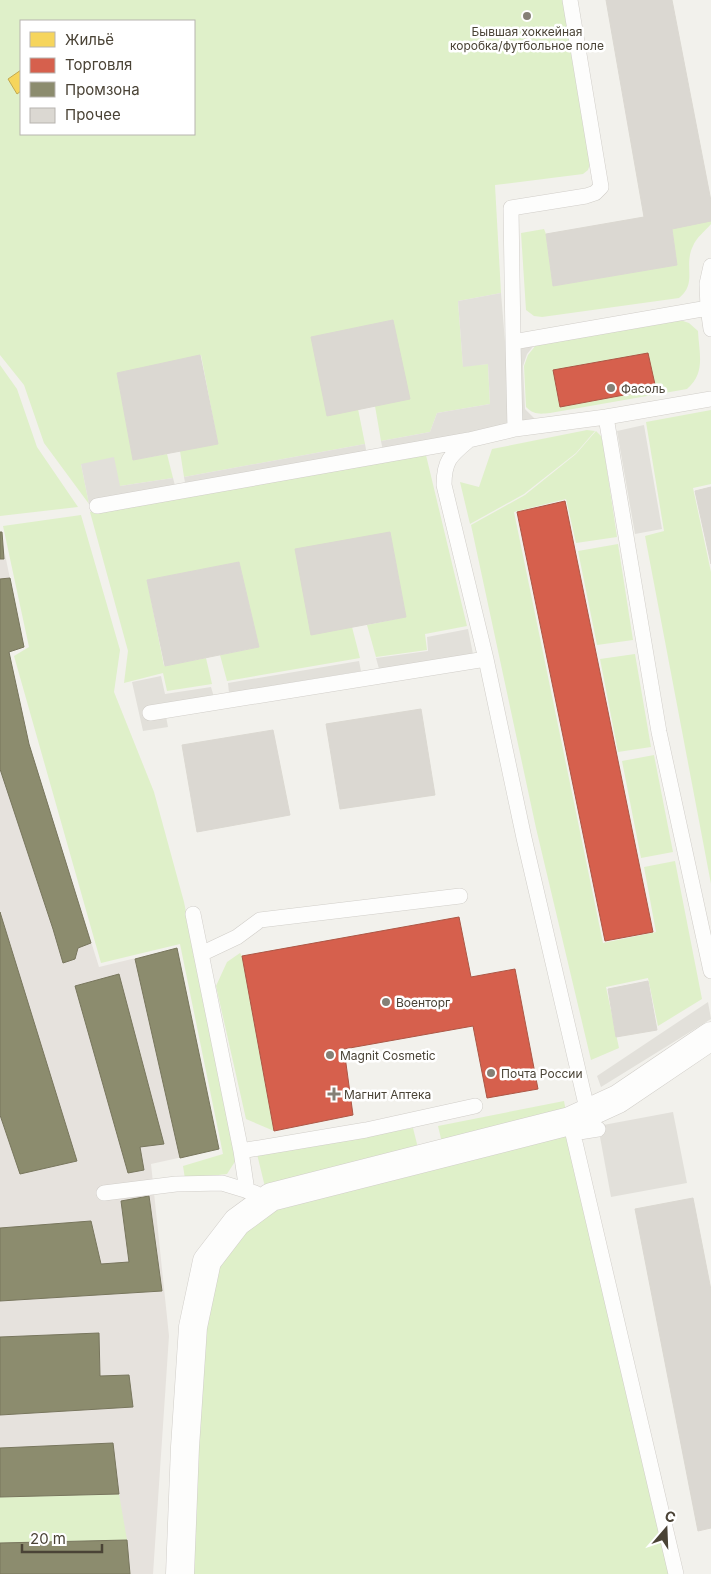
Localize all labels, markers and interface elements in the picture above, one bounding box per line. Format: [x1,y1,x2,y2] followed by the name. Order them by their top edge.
[521,10,533,22] marker: Бывшая хоккейная коробка/футбольное поле
[20,20,195,135] legend
[450,24,604,53] place label: Бывшая хоккейная коробка/футбольное поле
[65,30,114,49] text: Жильё
[65,55,132,74] text: Торговля
[65,80,140,99] text: Промзона
[65,105,121,124] text: Прочее
[621,381,666,396] place label: Фасоль
[605,382,617,394] marker: Фасоль
[396,995,450,1010] place label: Военторг
[380,996,392,1008] marker: Военторг
[340,1048,436,1063] place label: Magnit Cosmetic
[324,1049,336,1061] marker: Magnit Cosmetic
[501,1066,583,1081] place label: Почта России
[485,1067,497,1079] marker: Почта России
[344,1087,431,1102] place label: Магнит Аптека
[328,1088,340,1100] marker: Магнит Аптека
[641,1504,691,1554] north arrow
[663,1507,678,1526] text: С
[22,1522,102,1554] scale bar
[30,1529,66,1548] text: 20 m

